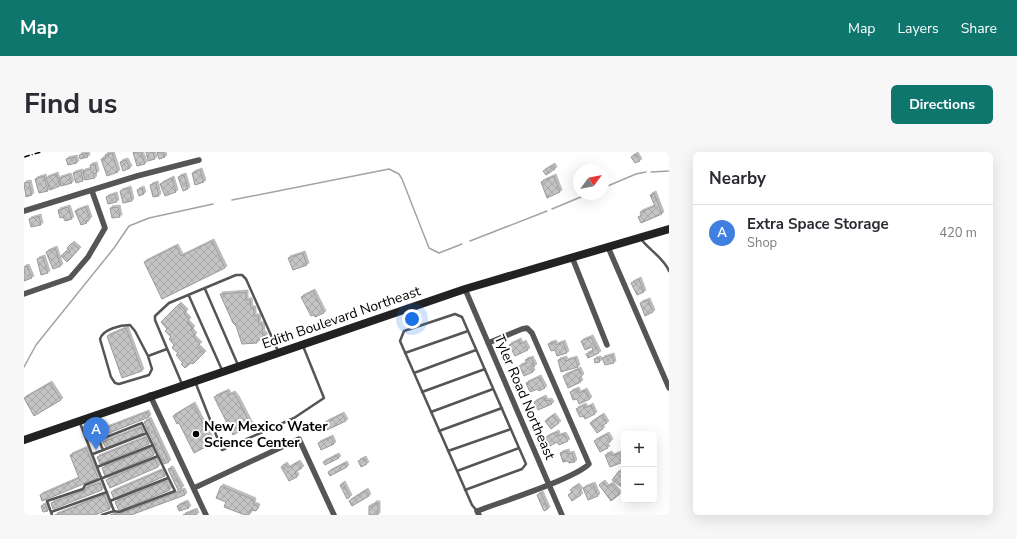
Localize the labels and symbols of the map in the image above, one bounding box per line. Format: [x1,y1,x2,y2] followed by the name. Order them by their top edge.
[573,164,609,200] north arrow
[259,281,423,354] street label: Edith Boulevard Northeast
[402,309,422,329] your location
[490,332,559,463] street label: Tyler Road Northeast
[83,417,109,450] pin: A
[204,417,328,452] place label: New Mexico Water Science Center
[191,429,201,439] marker: New Mexico Water Science Center

